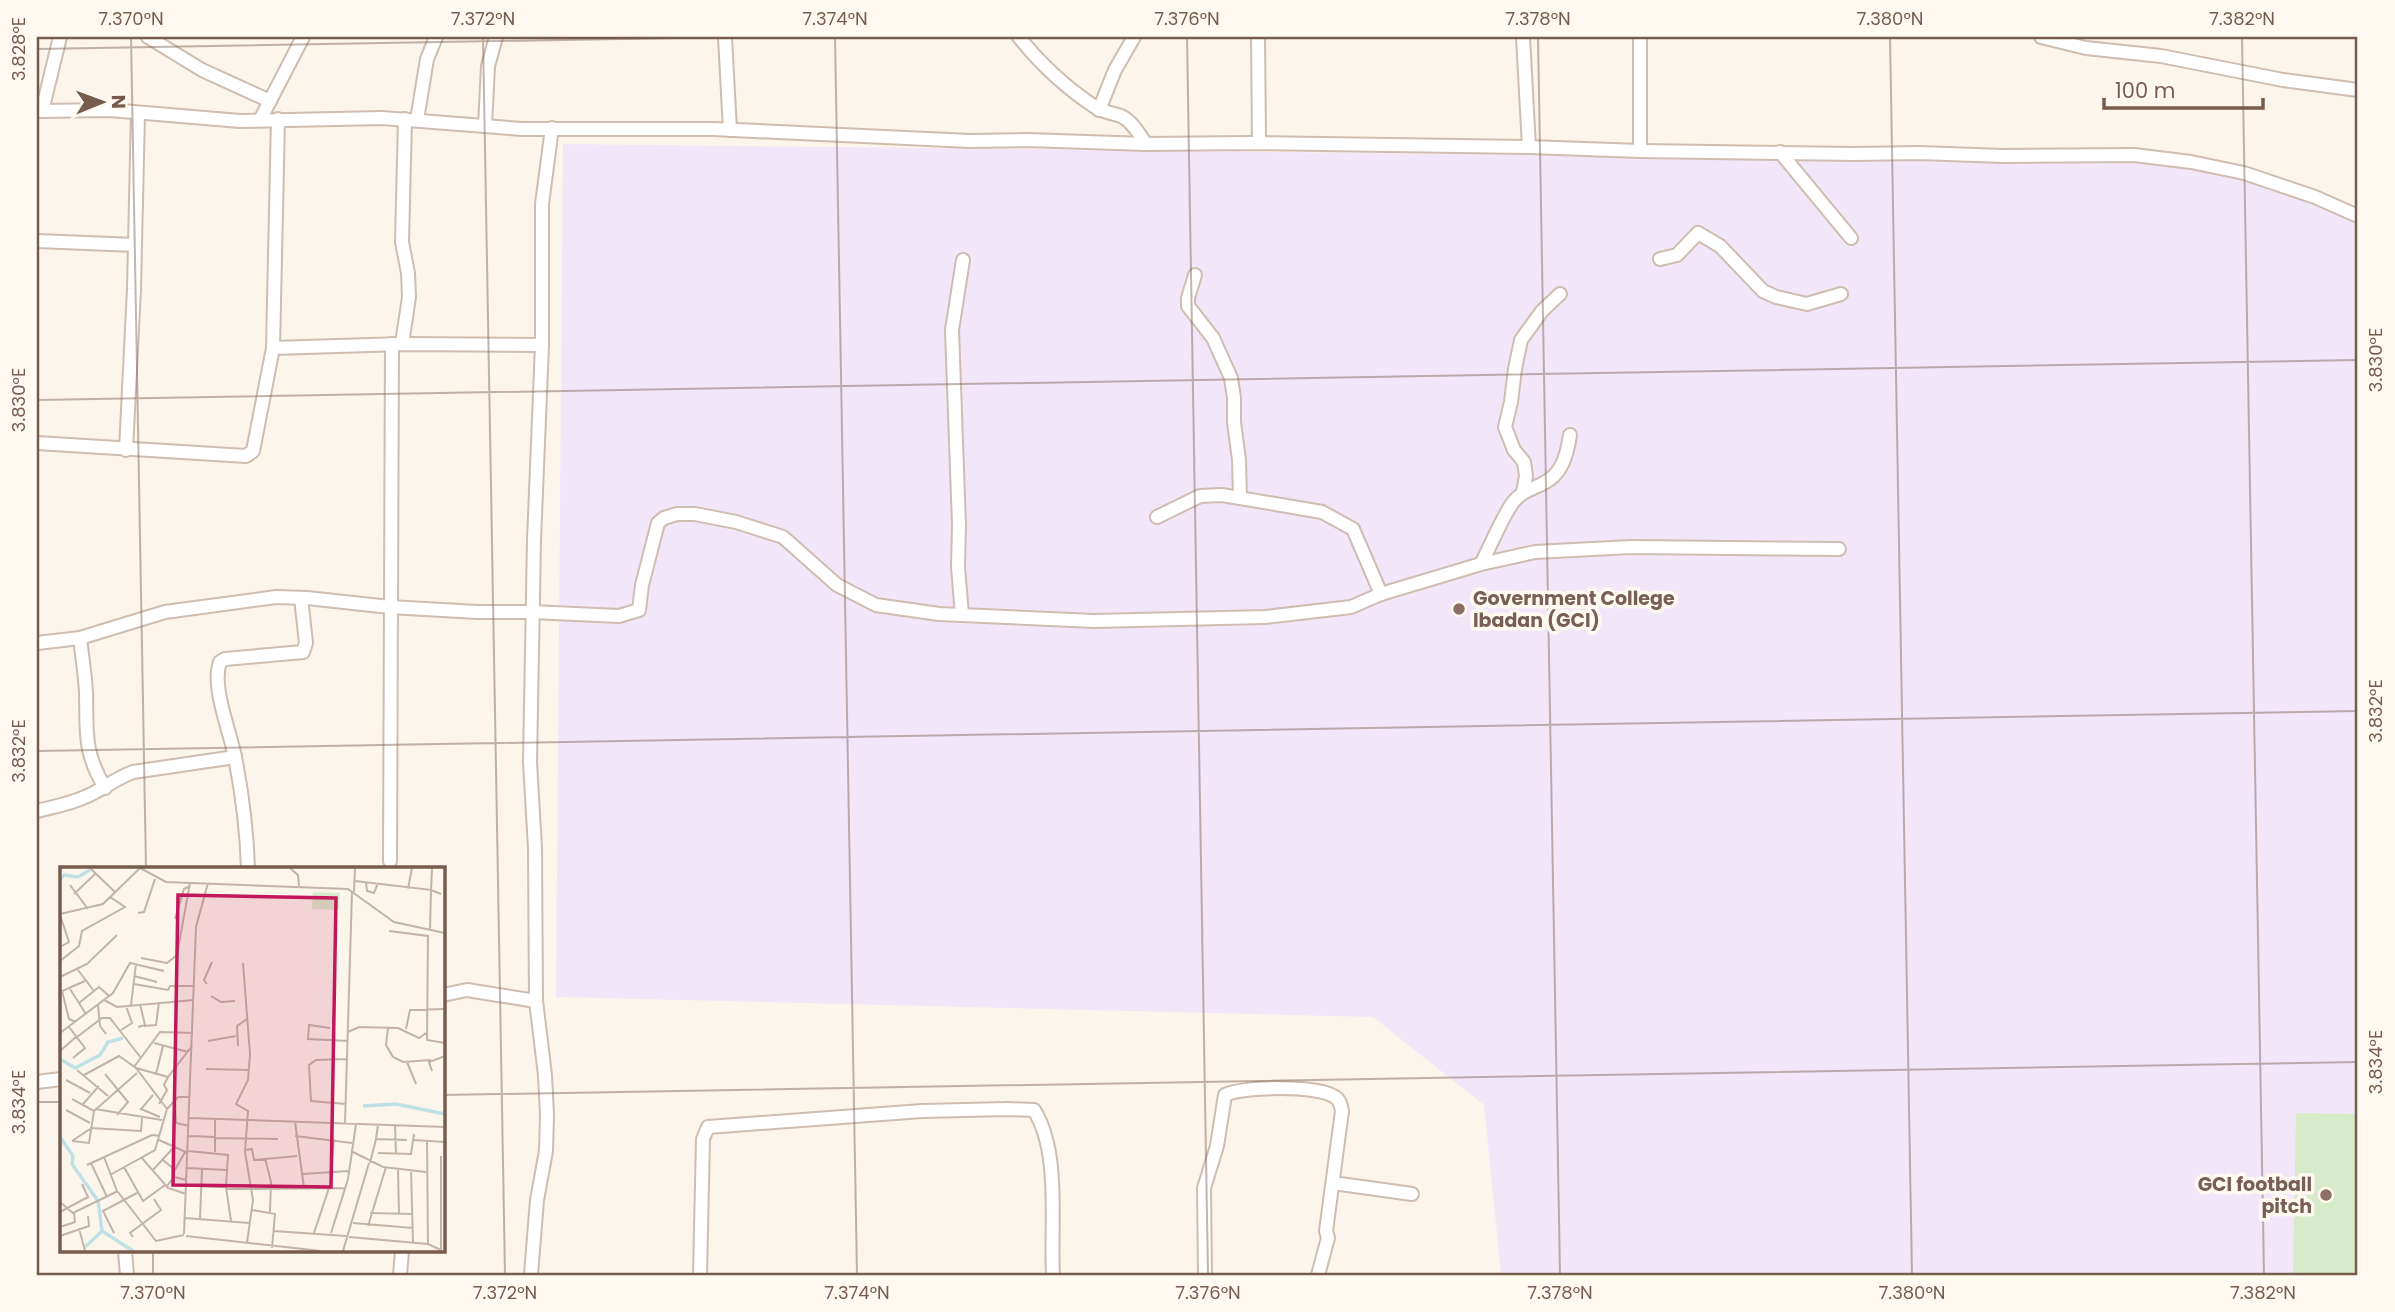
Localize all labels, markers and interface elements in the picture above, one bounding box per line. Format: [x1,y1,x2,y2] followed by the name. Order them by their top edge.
[98,6,164,31] text: 7.370°N
[451,6,515,31] text: 7.372°N
[802,6,868,31] text: 7.374°N
[1154,6,1220,31] text: 7.376°N
[1505,6,1571,31] text: 7.378°N
[1857,6,1923,31] text: 7.380°N
[2209,6,2275,31] text: 7.382°N
[6,17,31,81] text: 3.828°E
[66,66,136,136] north arrow
[2104,66,2264,110] scale bar
[2115,76,2175,105] text: 100 m
[105,94,132,109] text: N
[2363,328,2388,392] text: 3.830°E
[6,368,31,432] text: 3.830°E
[1473,585,1675,634] place label: Government College Ibadan (GCI)
[1451,601,1467,617] marker: Government College Ibadan (GCI)
[2363,679,2388,743] text: 3.832°E
[6,719,31,783] text: 3.832°E
[60,867,444,1252] inset map
[2363,1030,2388,1094] text: 3.834°E
[6,1070,31,1134] text: 3.834°E
[2198,1171,2312,1220] place label: GCI football pitch
[2318,1187,2334,1203] marker: GCI football pitch
[120,1280,186,1305] text: 7.370°N
[473,1280,537,1305] text: 7.372°N
[824,1280,890,1305] text: 7.374°N
[1175,1280,1241,1305] text: 7.376°N
[1527,1280,1593,1305] text: 7.378°N
[1879,1280,1945,1305] text: 7.380°N
[2230,1280,2296,1305] text: 7.382°N

